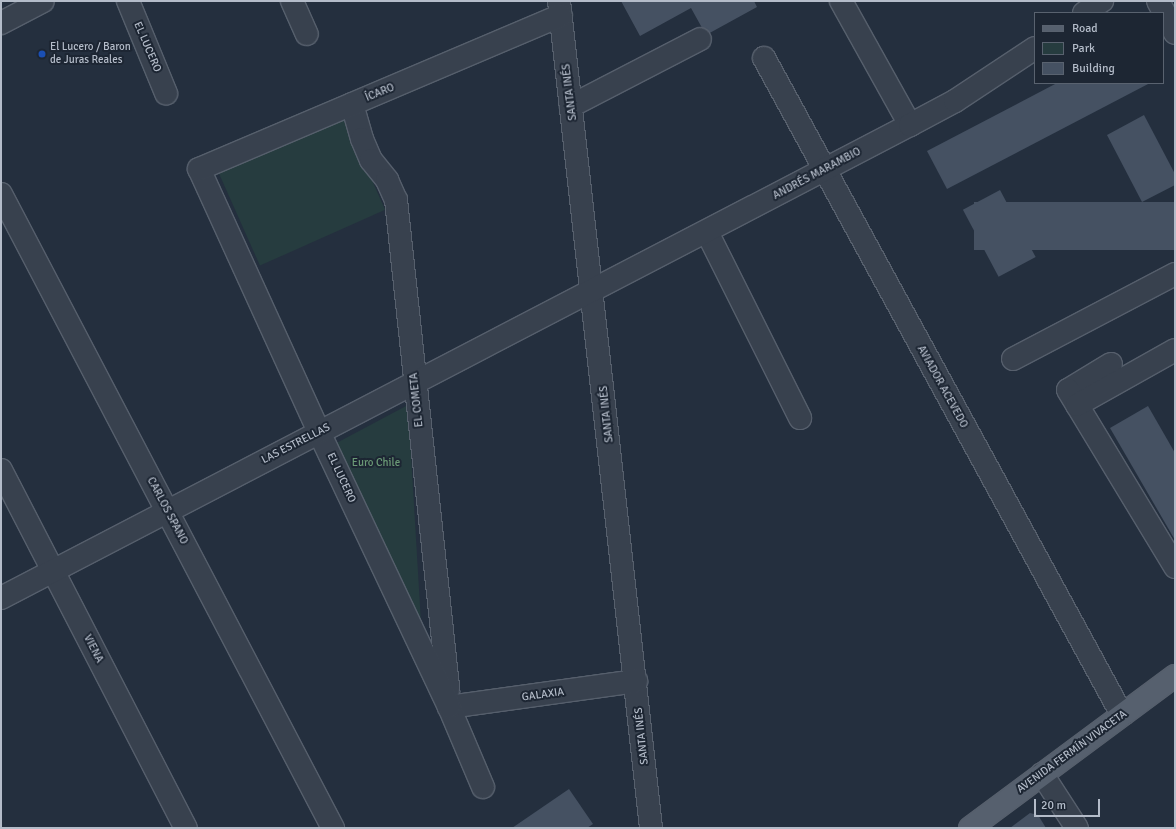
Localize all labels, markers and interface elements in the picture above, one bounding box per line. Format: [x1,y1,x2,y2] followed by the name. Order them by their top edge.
[1034,12,1164,84] legend
[130,20,164,74] street label: EL LUCERO
[1072,21,1098,36] text: Road
[50,41,131,67] place label: El Lucero / Baron de Juras Reales
[1072,41,1095,56] text: Park
[37,49,47,59] marker: El Lucero / Baron de Juras Reales
[1072,61,1115,76] text: Building
[560,63,580,121] street label: SANTA INÉS
[363,81,397,105] street label: ÍCARO
[771,145,863,203] street label: ANDRÉS MARAMBIO
[914,343,970,431] street label: AVIADOR ACEVEDO
[408,372,426,428] street label: EL COMETA
[597,385,617,443] street label: SANTA INÉS
[259,421,333,467] street label: LAS ESTRELLAS
[324,451,358,505] street label: EL LUCERO
[352,456,400,470] park label: Euro Chile
[144,475,190,547] street label: CARLOS SPANO
[80,633,106,665] street label: VIENA
[521,686,565,704] street label: GALAXIA
[632,707,652,765] street label: SANTA INÉS
[1015,708,1129,796] street label: AVENIDA FERMÍN VIVACETA
[1036,791,1102,817] scale bar
[1041,798,1066,813] text: 20 m

